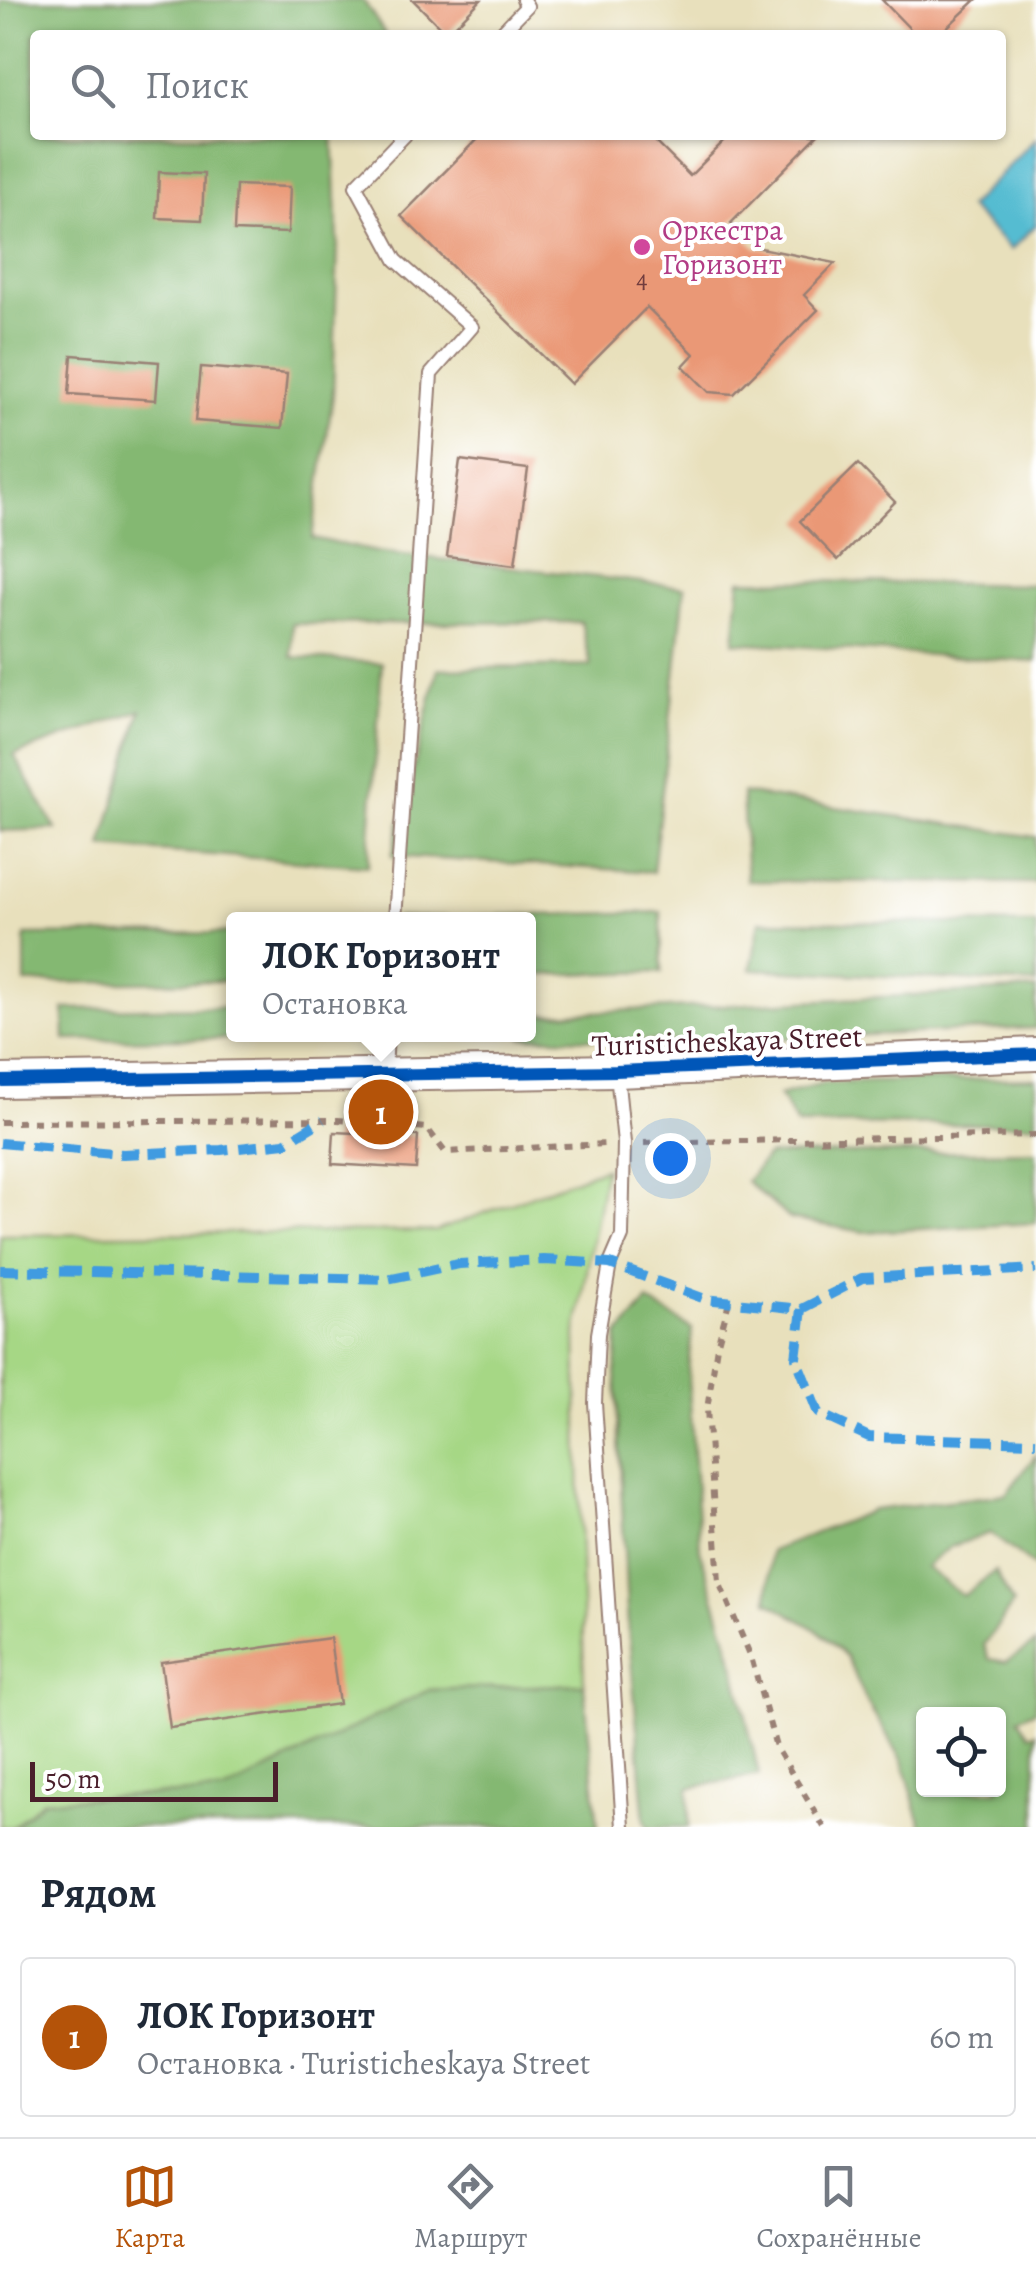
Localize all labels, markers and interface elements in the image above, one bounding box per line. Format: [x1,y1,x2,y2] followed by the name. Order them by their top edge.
[30,30,1006,140] search box
[65,58,120,113] icon: search
[145,59,249,111] text: Поиск
[662,210,783,284] place label: Оркестра Горизонт
[631,236,653,258] marker: Оркестра Горизонт
[636,263,648,297] house number: 4
[226,912,536,1042] popup
[262,929,500,981] text: ЛОК Горизонт
[262,981,408,1025] text: Остановка
[591,1016,863,1066] street label: Turisticheskaya Street
[348,1074,414,1150] pin: 1
[645,1133,696,1184] your location
[916,1707,1006,1797] map controls
[916,1707,1006,1797] button: locate
[30,1757,278,1802] scale bar
[45,1760,101,1798] text: 50 m
[40,1864,157,1921] text: Рядом
[137,1989,375,2041] text: ЛОК Горизонт
[69,2015,80,2059] text: 1
[929,2015,994,2059] text: 60 m
[137,2041,590,2085] text: Остановка · Turisticheskaya Street
[115,2159,185,2257] tab: Карта
[414,2159,527,2257] tab: Маршрут
[756,2159,922,2257] tab: Сохранённые

